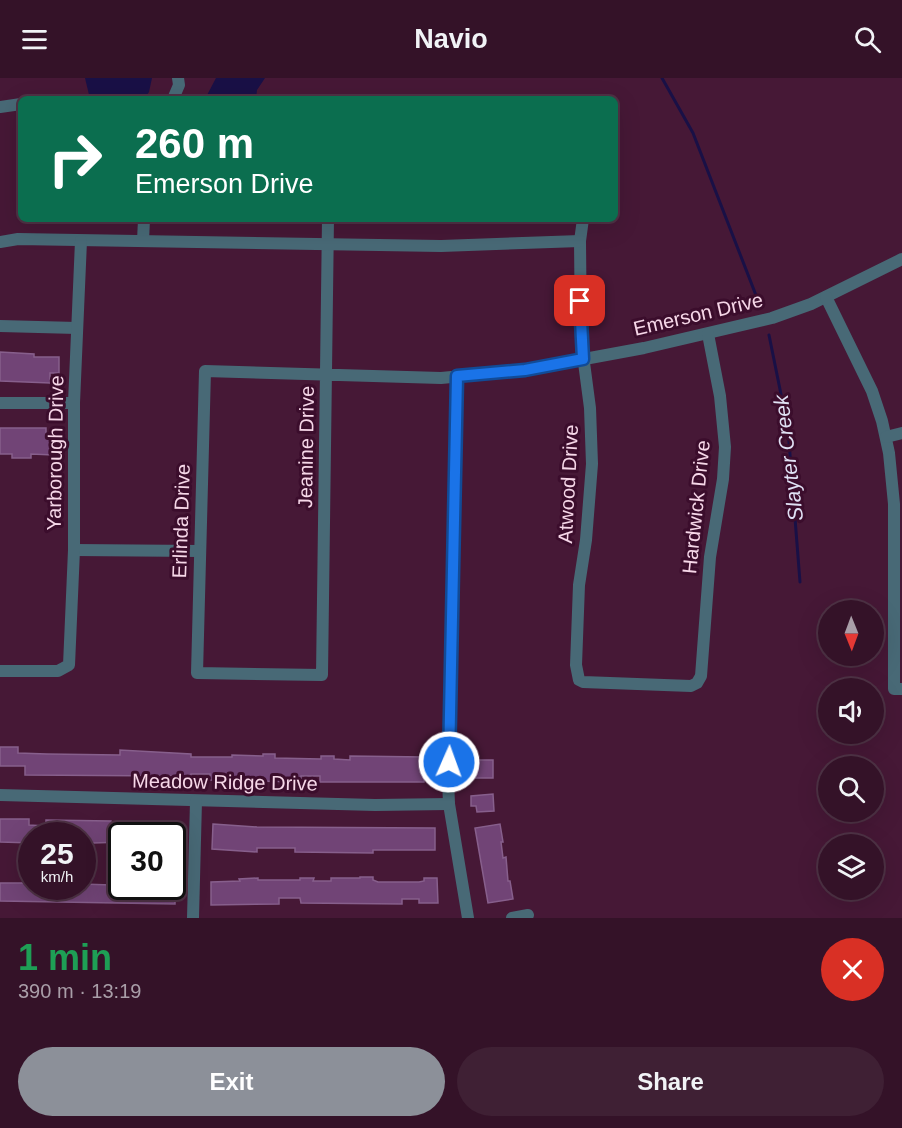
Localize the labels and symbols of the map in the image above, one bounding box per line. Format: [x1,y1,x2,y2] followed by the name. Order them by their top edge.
[554,275,605,326] pin
[631,288,765,340] street label: Emerson Drive
[43,375,67,531] street label: Yarborough Drive
[294,386,318,508] street label: Jeanine Drive
[769,392,807,523] water label: Slayter Creek
[554,424,582,544] street label: Atwood Drive
[678,439,714,575] street label: Hardwick Drive
[168,463,194,579] street label: Erlinda Drive
[818,600,884,666] north arrow
[417,730,481,794] position arrow
[132,769,318,795] street label: Meadow Ridge Drive
[108,822,186,900] speed limit sign: 30

